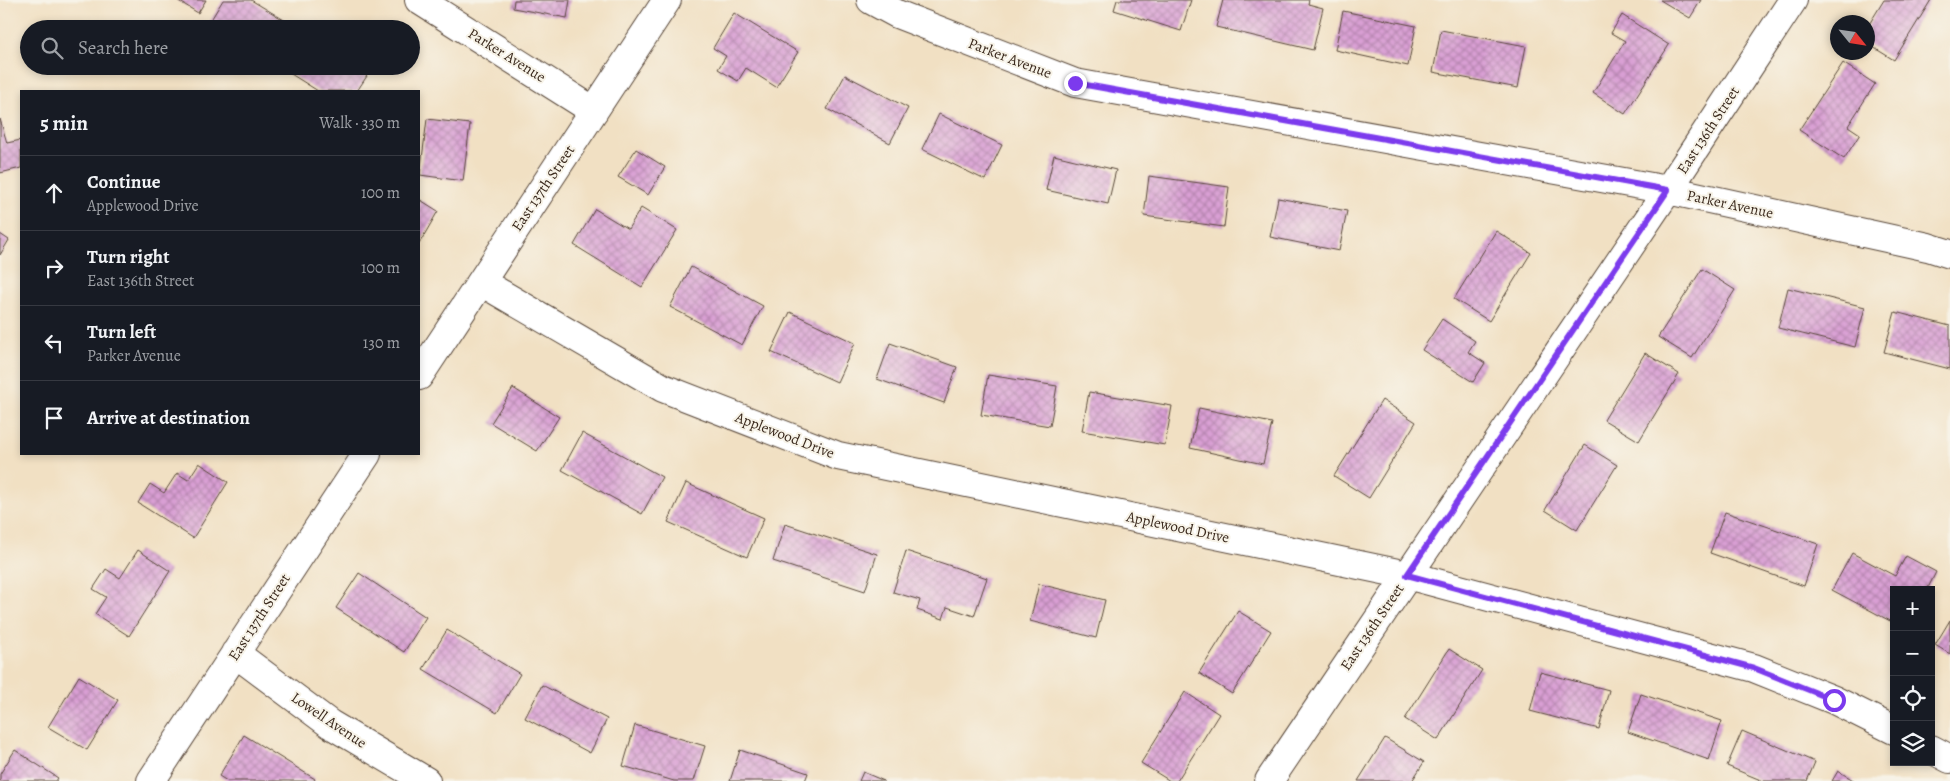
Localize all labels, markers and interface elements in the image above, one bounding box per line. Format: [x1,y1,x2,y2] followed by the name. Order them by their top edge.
[1830,15,1875,60] north arrow
[20,20,420,75] search box
[464,23,550,87] street label: Parker Avenue
[965,33,1055,83] street label: Parker Avenue
[38,34,66,62] icon: search
[78,35,168,61] text: Search here
[1064,72,1087,95] route end
[1672,82,1744,178] street label: East 136th Street
[40,109,88,137] text: 5 min
[319,112,400,134] text: Walk · 330 m
[507,141,579,235] street label: East 137th Street
[87,169,161,195] text: Continue
[40,179,68,207] icon: ahead
[361,182,400,204] text: 100 m
[1685,185,1775,223] street label: Parker Avenue
[87,195,199,217] text: Applewood Drive
[87,244,169,270] text: Turn right
[40,254,68,282] icon: right
[361,257,400,279] text: 100 m
[87,270,194,292] text: East 136th Street
[87,319,156,345] text: Turn left
[40,329,68,357] icon: left
[363,332,400,354] text: 130 m
[87,345,181,367] text: Parker Avenue
[40,404,68,432] icon: arrive
[87,405,250,431] text: Arrive at destination
[732,407,838,463] street label: Applewood Drive
[1124,506,1232,548] street label: Applewood Drive
[223,570,295,664] street label: East 137th Street
[1336,580,1408,674] street label: East 136th Street
[1890,586,1935,766] map controls
[1890,586,1935,631] button: +
[1890,631,1935,676] button: −
[1890,676,1935,721] button: locate
[287,687,371,753] street label: Lowell Avenue
[1823,689,1846,712] route start
[1890,721,1935,766] button: layers

